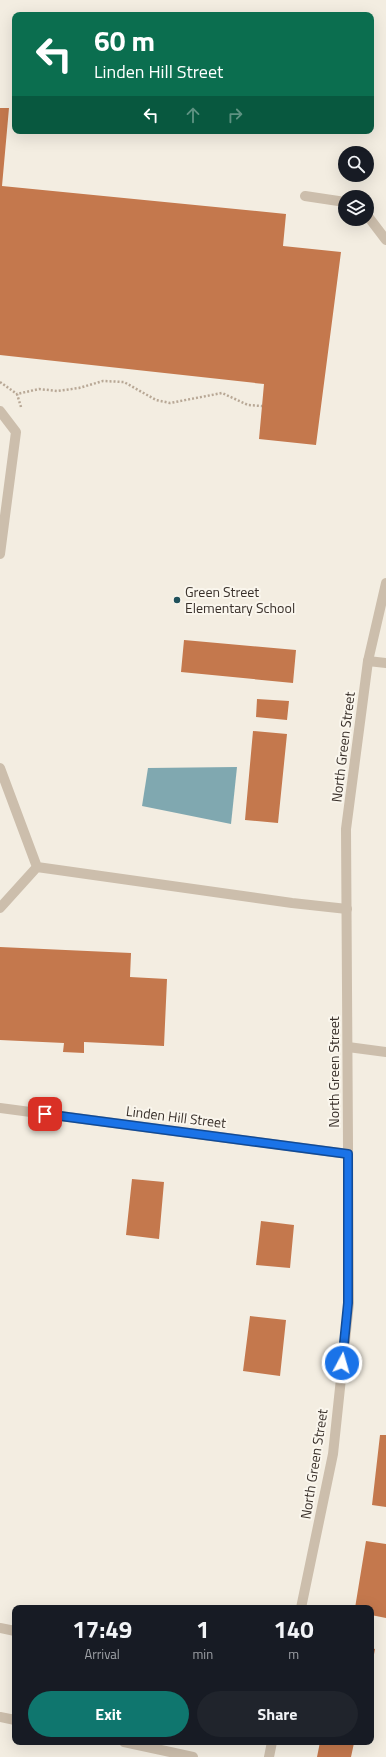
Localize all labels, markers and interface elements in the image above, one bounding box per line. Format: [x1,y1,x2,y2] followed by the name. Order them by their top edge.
[94,19,155,62] text: 60 m
[28,28,80,80] icon: left
[94,58,223,85] text: Linden Hill Street
[140,104,162,126] icon: left
[182,104,204,126] icon: ahead
[224,104,246,126] icon: right
[338,146,374,226] map controls
[338,146,374,182] button: search
[338,190,374,226] button: layers
[185,581,295,618] place label: Green Street Elementary School
[172,595,182,605] marker: Green Street Elementary School
[325,690,360,803] street label: North Green Street
[323,1016,344,1128] street label: North Green Street
[28,1097,62,1131] pin
[125,1100,227,1133] street label: Linden Hill Street
[34,1103,56,1125] icon: arrive
[321,1342,363,1384] position arrow
[294,1407,333,1521] street label: North Green Street
[72,1611,132,1647] text: 17:49
[196,1611,210,1647] text: 1
[273,1611,314,1647] text: 140
[85,1644,120,1664] text: Arrival
[192,1644,213,1664] text: min
[288,1644,299,1664] text: m
[28,1691,189,1737] button: Exit
[197,1691,358,1737] button: Share

